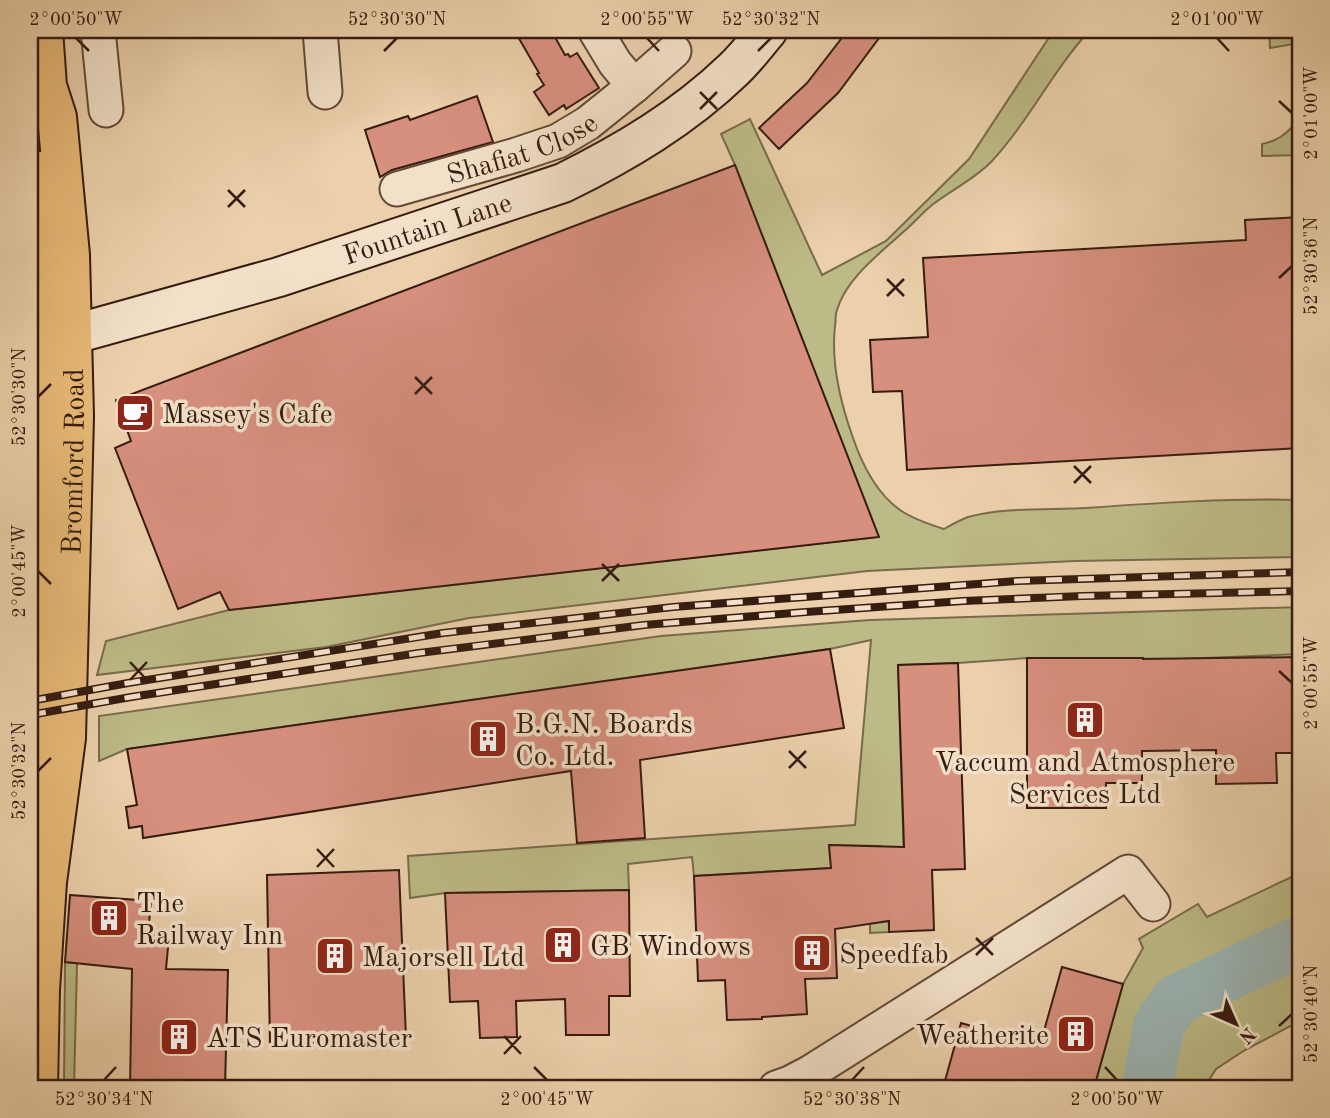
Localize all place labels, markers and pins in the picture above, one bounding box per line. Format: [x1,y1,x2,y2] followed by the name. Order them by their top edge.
[114,392,156,434] cafe icon: Massey's Cafe
[162,402,333,430] place label: Massey's Cafe
[1064,699,1106,741] building icon: Vaccum and Atmosphere Services Ltd
[515,712,693,772] place label: B.G.N. Boards Co. Ltd.
[467,718,509,760] building icon: B.G.N. Boards Co. Ltd.
[935,750,1235,810] place label: Vaccum and Atmosphere Services Ltd
[136,891,283,951] place label: The Railway Inn
[88,897,130,939] building icon: The Railway Inn
[542,924,584,966] building icon: GB Windows
[791,932,833,974] building icon: Speedfab
[590,934,751,962] place label: GB Windows
[314,935,356,977] building icon: Majorsell Ltd
[839,942,949,970] place label: Speedfab
[362,945,525,973] place label: Majorsell Ltd
[1055,1013,1097,1055] building icon: Weatherite
[158,1016,200,1058] building icon: ATS Euromaster
[915,1023,1049,1051] place label: Weatherite
[206,1026,412,1054] place label: ATS Euromaster

